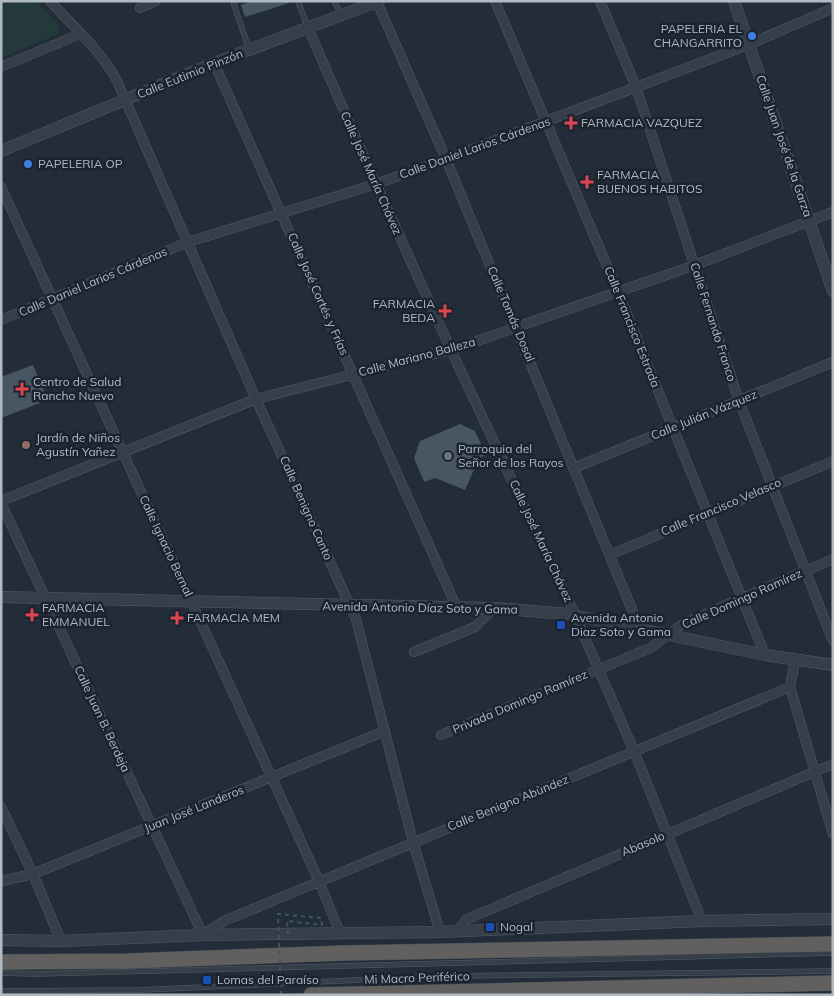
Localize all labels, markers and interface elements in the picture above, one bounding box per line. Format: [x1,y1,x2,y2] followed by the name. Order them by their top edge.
[654,21,742,50] place label: PAPELERIA EL CHANGARRITO
[746,30,758,42] marker: PAPELERIA EL CHANGARRITO
[135,45,245,102] street label: Calle Eutimio Pinzón
[753,73,816,219] street label: Calle Juan José de la Garza
[337,109,405,237] street label: Calle José María Chávez
[397,113,552,182] street label: Calle Daniel Larios Cárdenas
[581,115,702,130] place label: FARMACIA VAZQUEZ
[565,117,577,129] marker: FARMACIA VAZQUEZ
[38,156,123,171] place label: PAPELERIA OP
[22,158,34,170] marker: PAPELERIA OP
[597,167,703,196] place label: FARMACIA BUENOS HABITOS
[581,176,593,188] marker: FARMACIA BUENOS HABITOS
[285,230,352,357] street label: Calle José Cortés y Frías
[16,243,169,320] street label: Calle Daniel Larios Cárdenas
[687,260,740,383] street label: Calle Fernando Franco
[485,264,538,364] street label: Calle Tomás Dosal
[601,264,664,390] street label: Calle Francisco Estrada
[373,296,435,325] place label: FARMACIA BEDA
[439,305,451,317] marker: FARMACIA BEDA
[357,334,477,379] street label: Calle Mariano Balleza
[33,374,121,403] place label: Centro de Salud Rancho Nuevo
[15,382,29,396] marker: Centro de Salud Rancho Nuevo
[649,386,759,443] street label: Calle Julián Vázquez
[36,430,120,459] place label: Jardín de Niños Agustín Yañez
[20,439,32,451] marker: Jardín de Niños Agustín Yañez
[458,441,564,470] place label: Parroquia del Señor de los Rayos
[442,450,454,462] marker: Parroquia del Señor de los Rayos
[277,453,336,562] street label: Calle Benigno Canto
[658,474,783,539] street label: Calle Francisco Velasco
[506,477,576,604] street label: Calle José María Chávez
[136,493,197,599] street label: Calle Ignacio Bernal
[679,565,804,632] street label: Calle Domingo Ramírez
[322,598,518,617] street label: Avenida Antonio Díaz Soto y Gama
[42,600,110,629] place label: FARMACIA EMMANUEL
[26,609,38,621] marker: FARMACIA EMMANUEL
[187,610,280,625] place label: FARMACIA MEM
[571,610,671,639] place label: Avenida Antonio Diaz Soto y Gama
[171,612,183,624] marker: FARMACIA MEM
[555,619,567,631] marker: Avenida Antonio Diaz Soto y Gama
[71,663,134,774] street label: Calle Juan B. Berdeja
[450,666,590,737] street label: Privada Domingo Ramírez
[445,771,571,834] street label: Calle Benigno Abùndez
[142,782,246,835] street label: Juan José Landeros
[619,828,667,859] street label: Abasolo
[500,919,533,934] place label: Nogal
[484,921,496,933] marker: Nogal
[364,968,470,987] street label: Mi Macro Periférico
[217,972,319,987] place label: Lomas del Paraíso
[201,974,213,986] marker: Lomas del Paraíso

